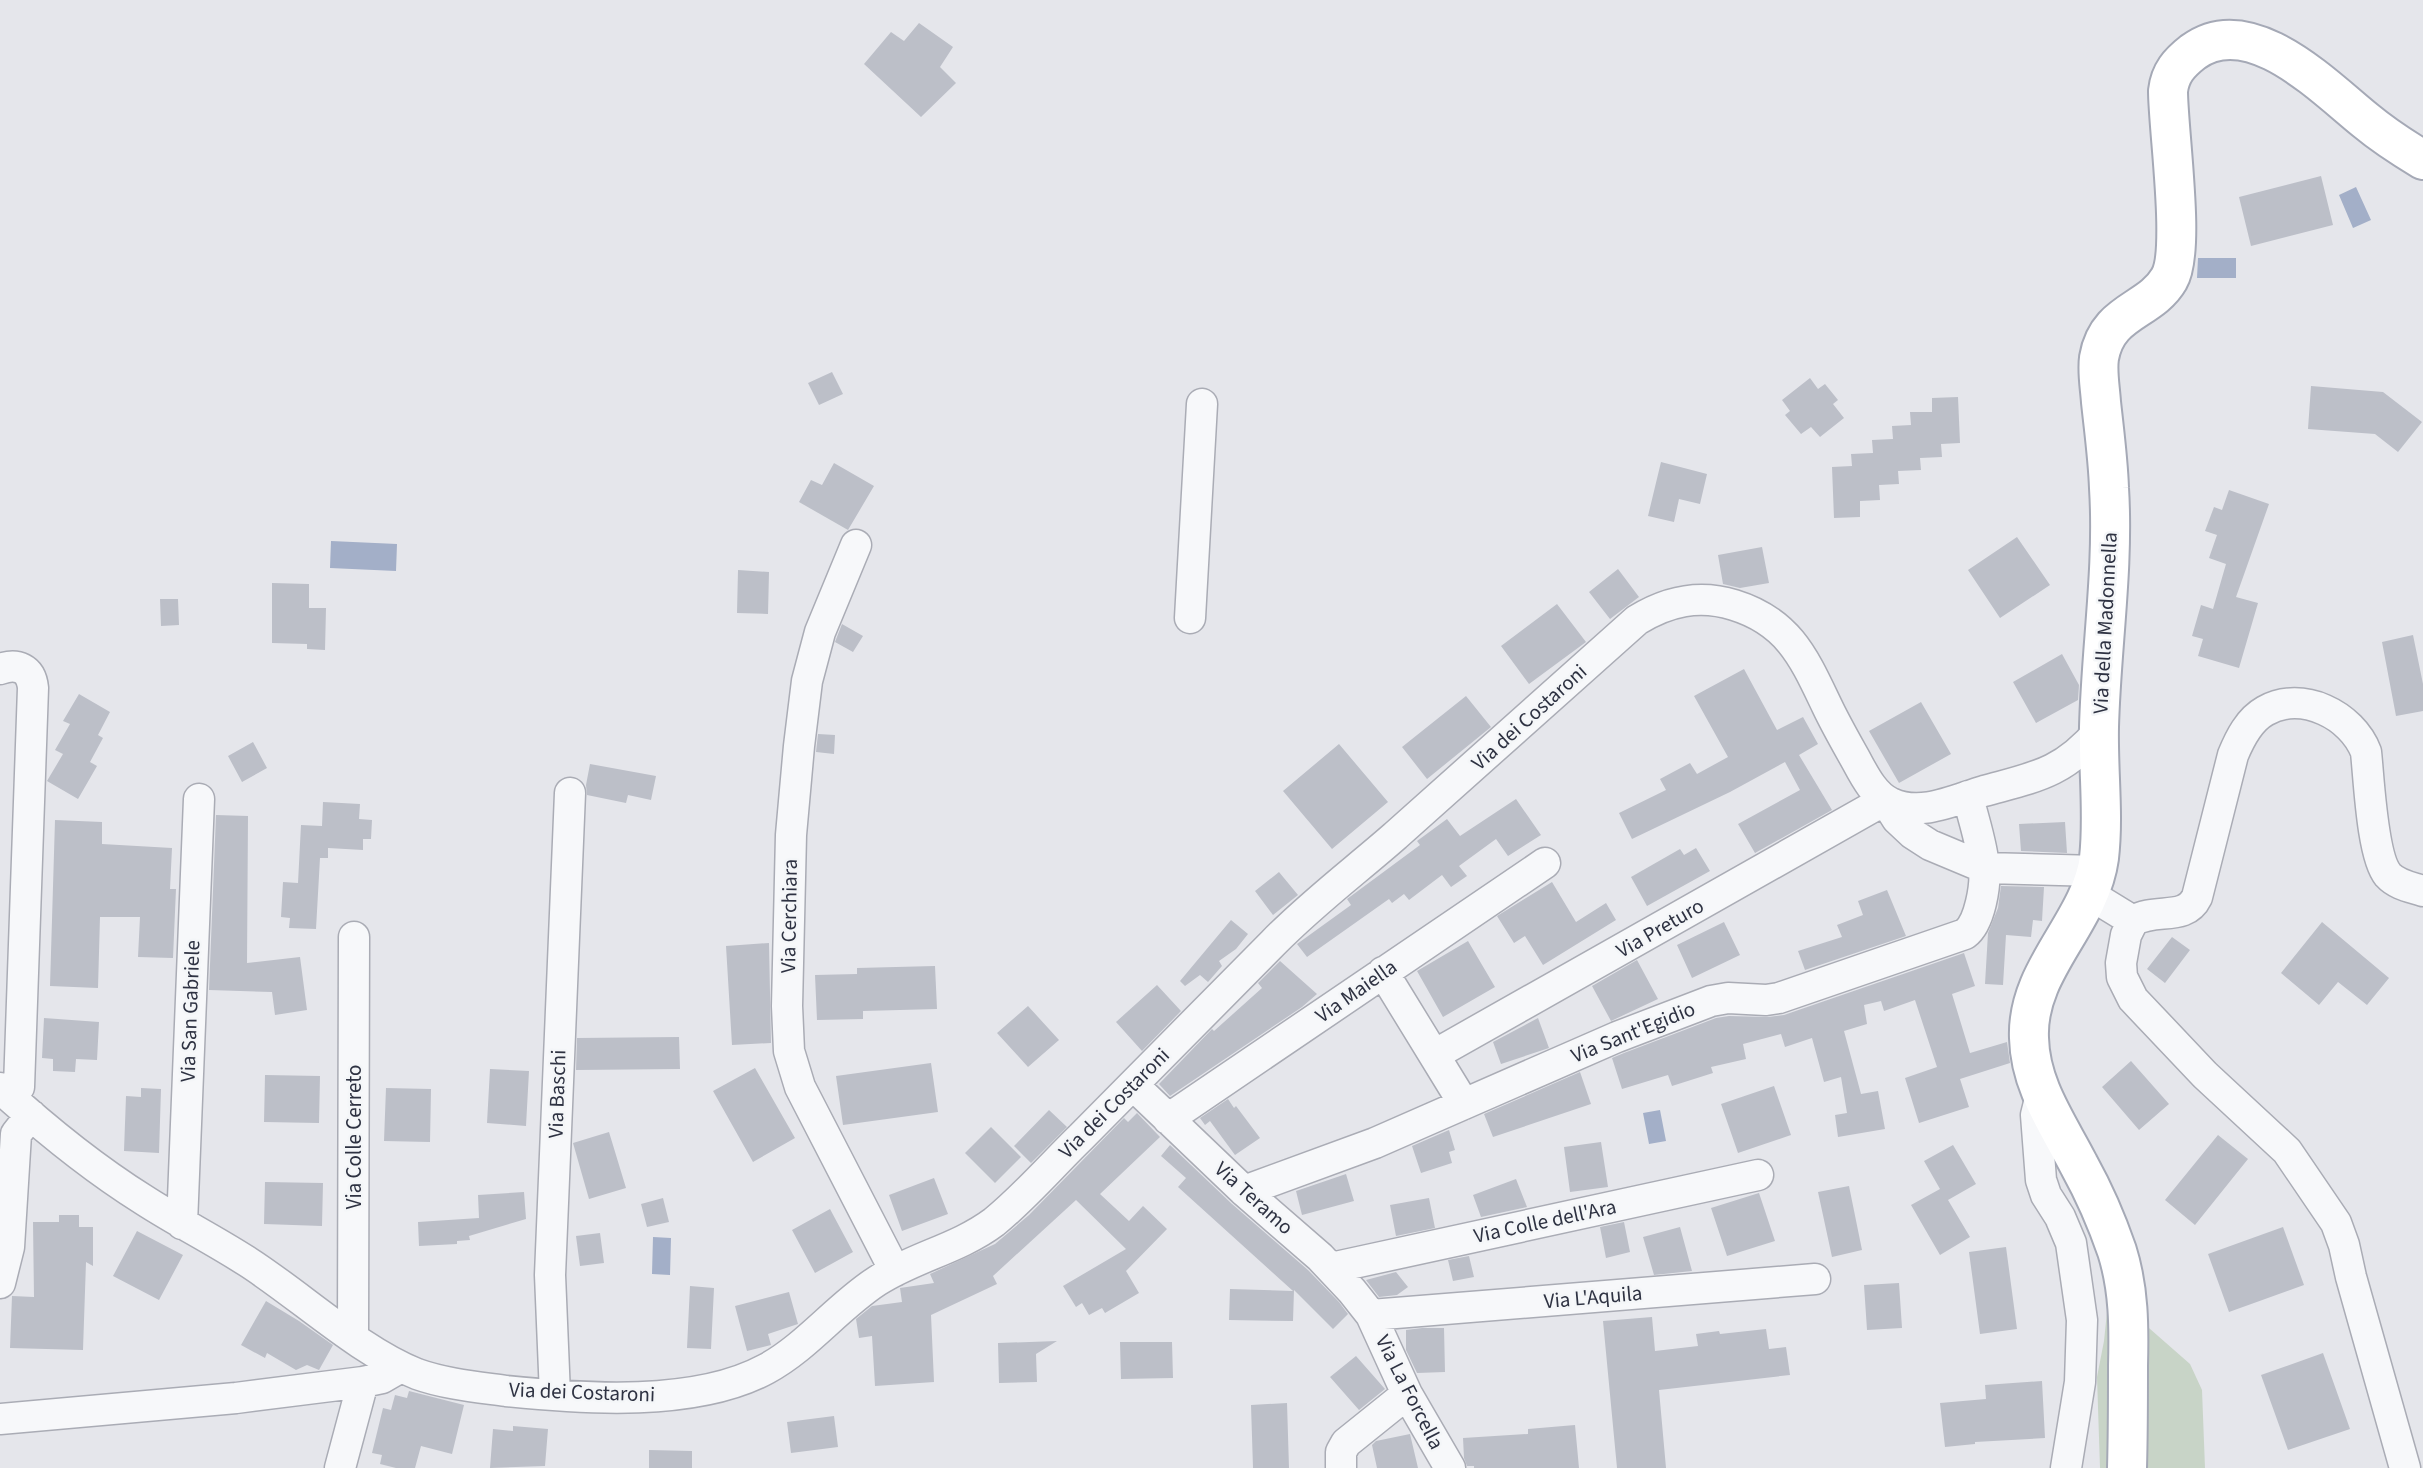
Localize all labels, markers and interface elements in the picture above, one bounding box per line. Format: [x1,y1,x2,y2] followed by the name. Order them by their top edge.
[2085,531,2125,715] street label: Via della Madonnella
[1465,657,1593,777] street label: Via dei Costaroni
[773,859,805,973] street label: Via Cerchiara
[1611,891,1709,965] street label: Via Preturo
[173,939,207,1083] street label: Via San Gabriele
[1309,952,1403,1030] street label: Via Maiella
[1566,993,1700,1071] street label: Via Sant'Egidio
[1052,1041,1176,1165] street label: Via dei Costaroni
[540,1049,574,1139] street label: Via Baschi
[339,1065,369,1209] street label: Via Colle Cerreto
[1208,1154,1300,1242] street label: Via Teramo
[1471,1191,1619,1251] street label: Via Colle dell'Ara
[1542,1278,1644,1316] street label: Via L'Aquila
[1368,1329,1452,1455] street label: Via La Forcella
[508,1374,656,1410] street label: Via dei Costaroni

